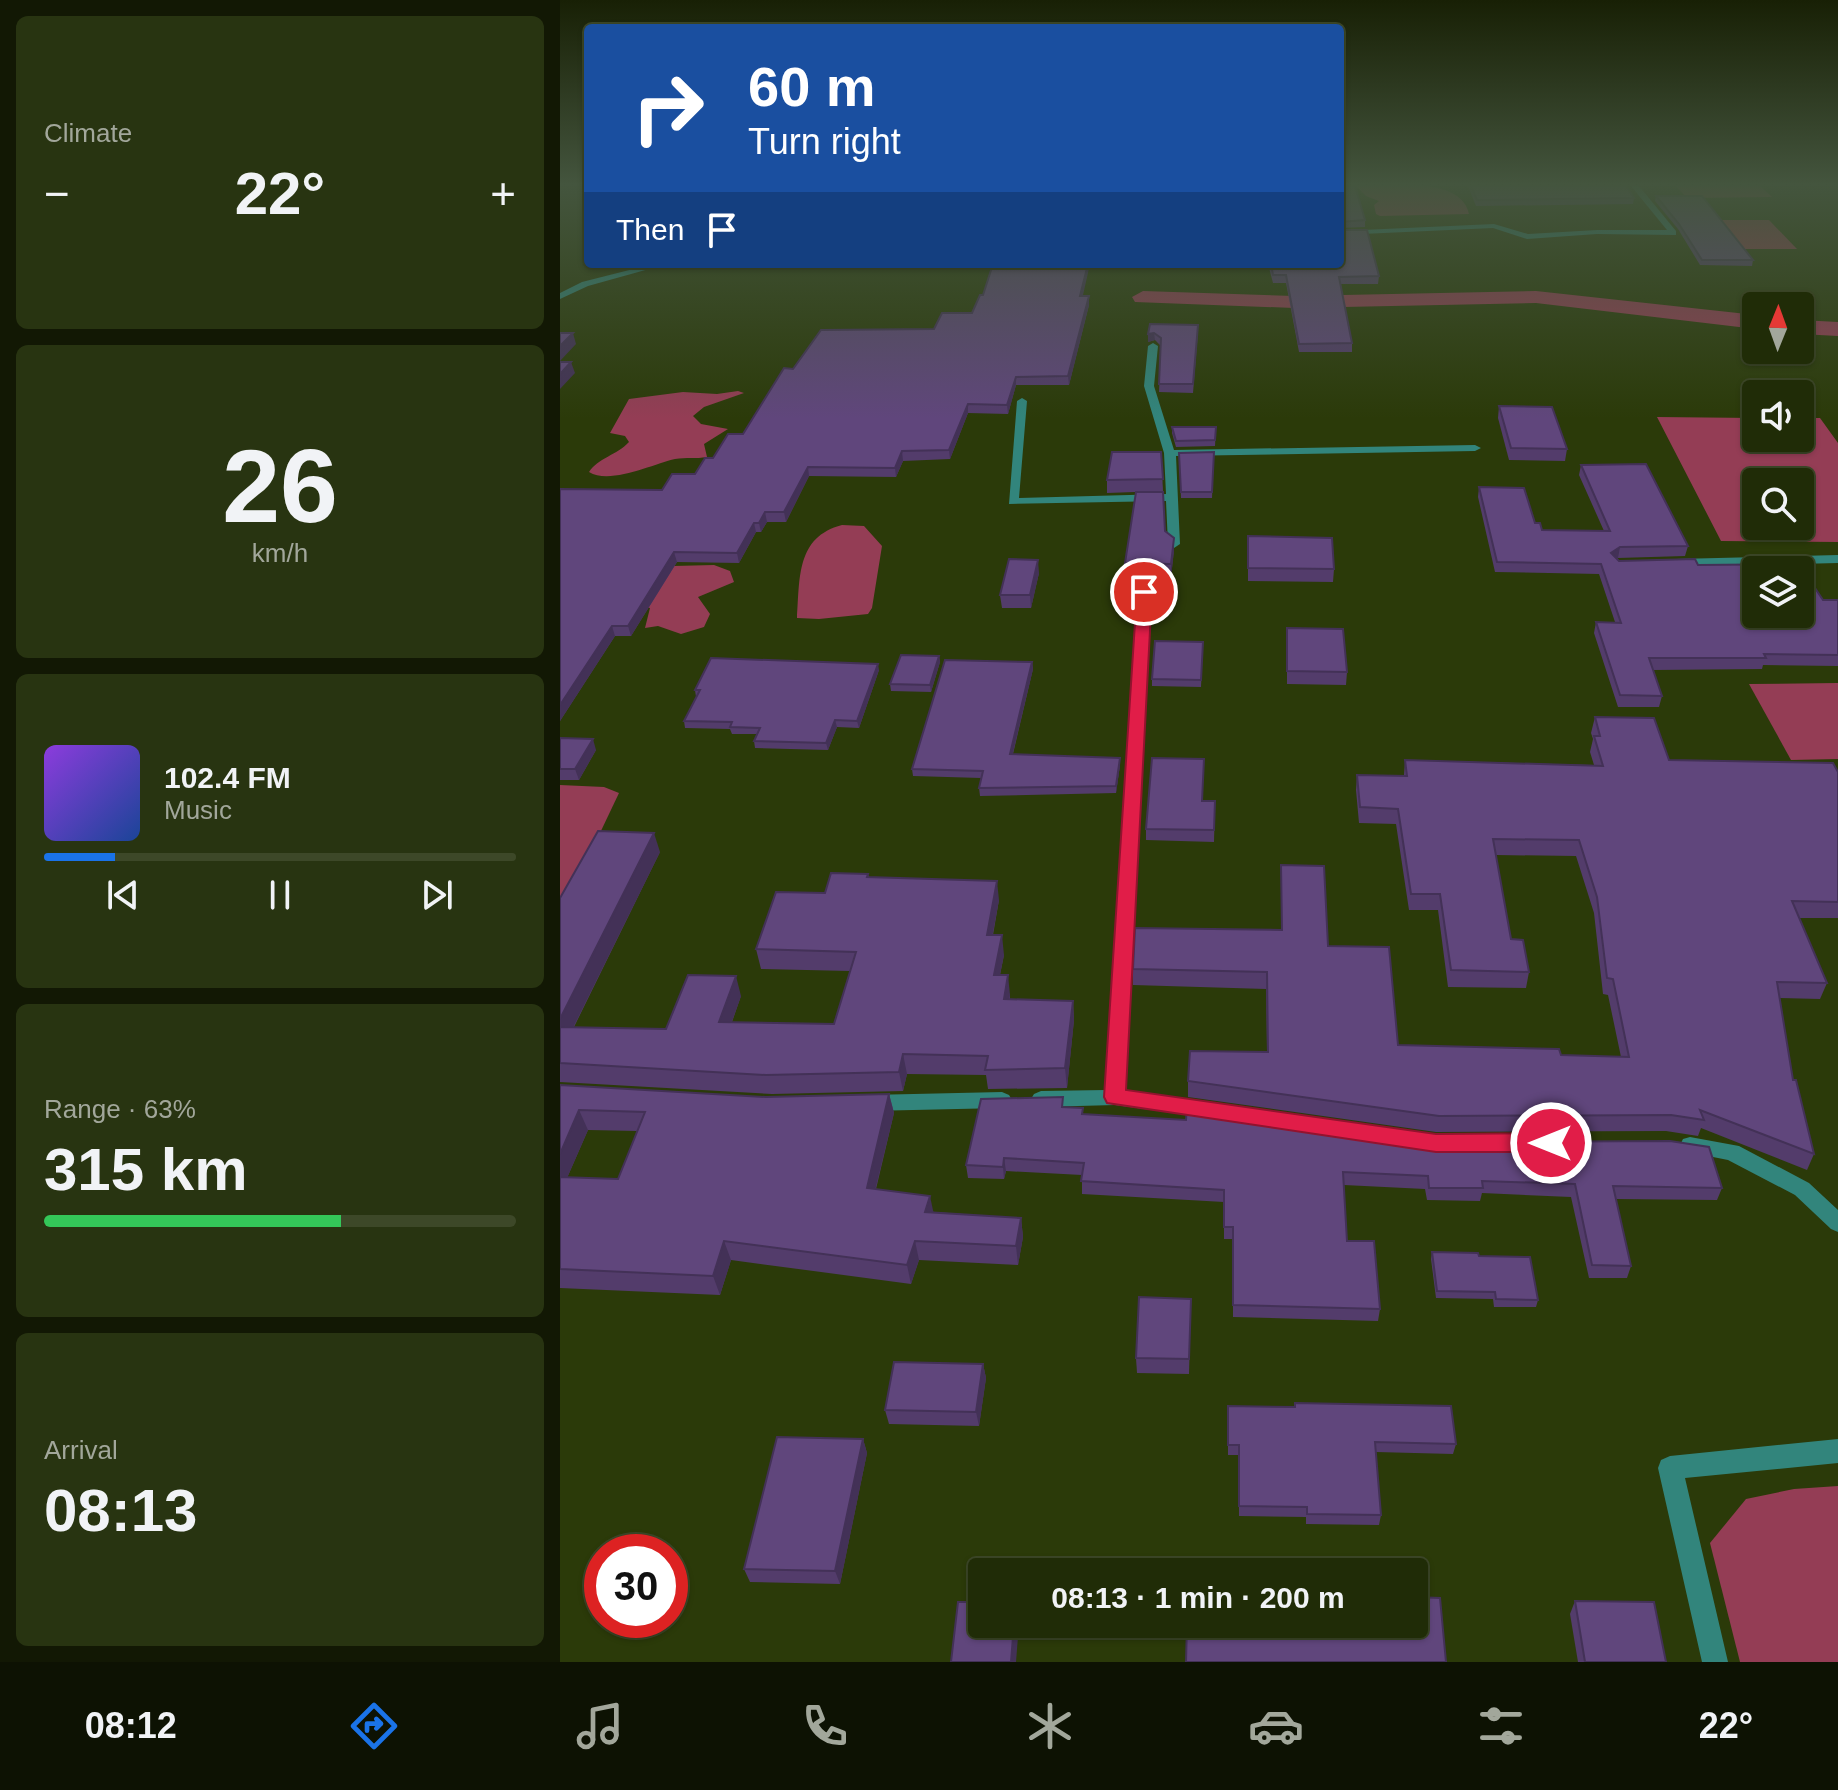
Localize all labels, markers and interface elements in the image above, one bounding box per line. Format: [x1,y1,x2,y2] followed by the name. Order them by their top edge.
[748,55,876,118] text: 60 m
[616,56,720,160] icon: right
[44,118,132,148] text: Climate
[748,121,901,162] text: Turn right
[235,160,325,227] text: 22°
[44,169,70,218] text: −
[490,169,516,218] text: +
[700,208,744,252] icon: arrive
[616,213,684,246] text: Then
[1742,292,1814,364] north arrow
[1742,292,1814,628] map controls
[1742,380,1814,452] button: sound
[222,428,338,544] text: 26
[1742,468,1814,540] button: search
[252,538,308,568] text: km/h
[1742,556,1814,628] button: layers
[1110,558,1178,626] pin
[1122,570,1166,614] icon: arrive
[164,761,291,794] text: 102.4 FM
[164,795,232,825] text: Music
[101,873,145,917] icon: previous
[258,873,302,917] icon: pause
[415,873,459,917] icon: next
[44,1094,196,1124] text: Range · 63%
[1509,1101,1593,1185] position arrow
[44,1136,248,1203] text: 315 km
[44,1435,118,1465] text: Arrival
[44,1477,197,1544] text: 08:13
[584,1534,688,1638] speed limit sign: 30
[1051,1581,1345,1614] text: 08:13 · 1 min · 200 m
[346,1698,402,1754] icon: directions
[572,1698,628,1754] icon: music
[797,1698,853,1754] icon: phone
[1022,1698,1078,1754] icon: climate
[1248,1698,1304,1754] icon: car
[1473,1698,1529,1754] icon: filters
[85,1705,177,1746] text: 08:12
[1699,1705,1753,1746] text: 22°

